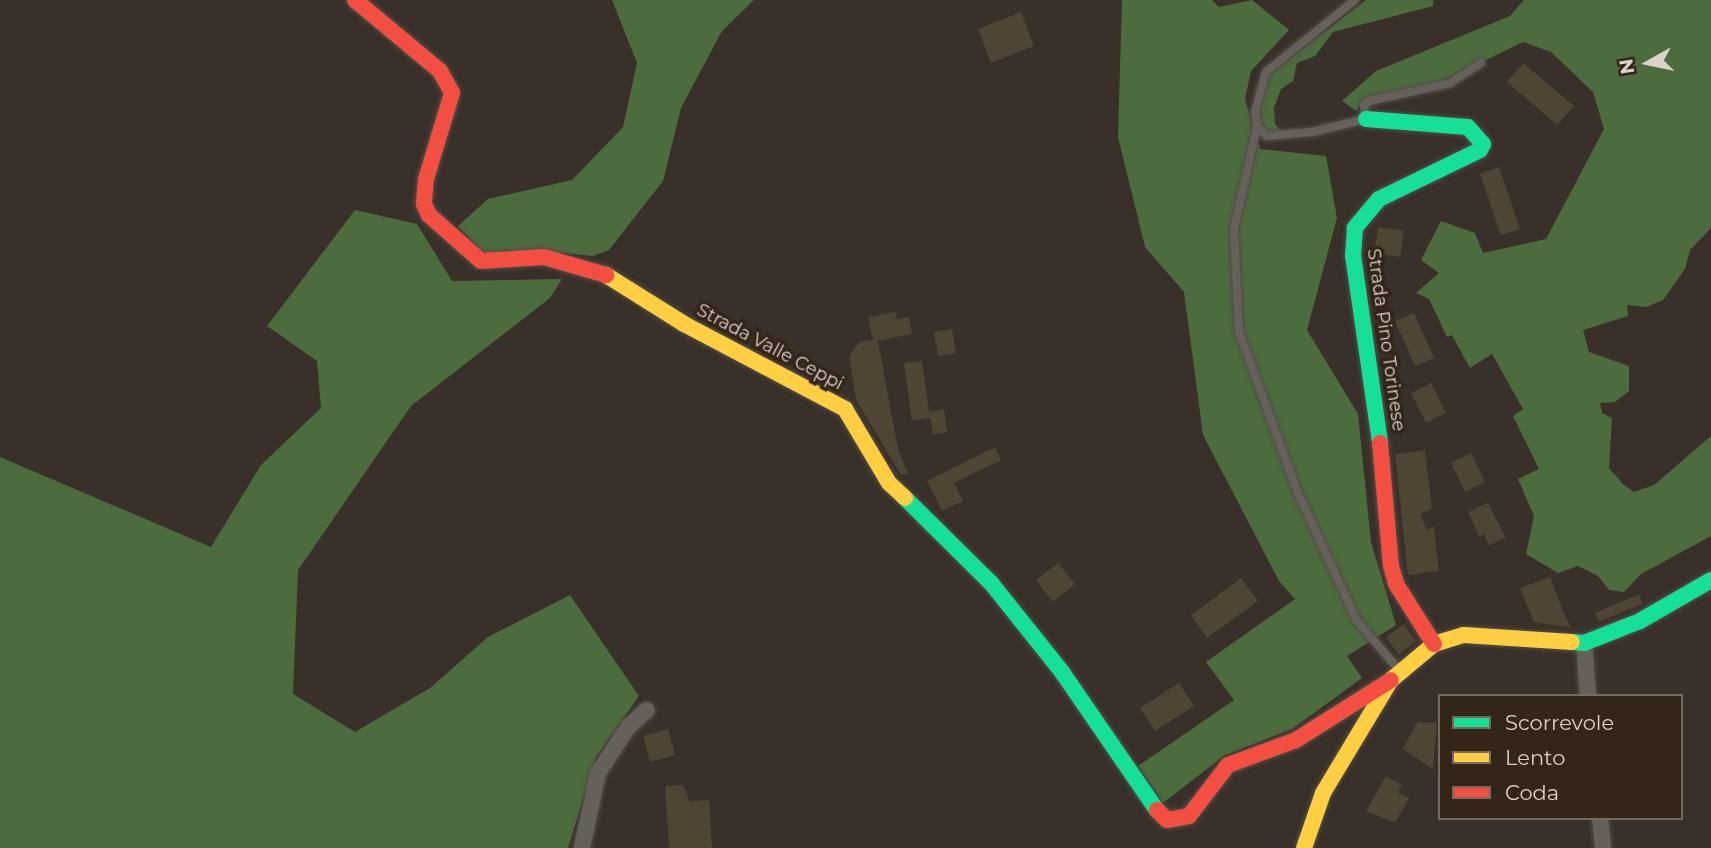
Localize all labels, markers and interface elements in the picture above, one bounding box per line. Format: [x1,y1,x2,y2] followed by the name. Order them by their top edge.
[1613,28,1683,98] north arrow
[1614,57,1639,76] text: N
[1362,247,1410,433] street label: Strada Pino Torinese
[693,299,847,395] street label: Strada Valle Ceppi
[1438,694,1683,820] legend
[1505,710,1614,735] text: Scorrevole
[1505,745,1565,770] text: Lento
[1505,780,1559,805] text: Coda

